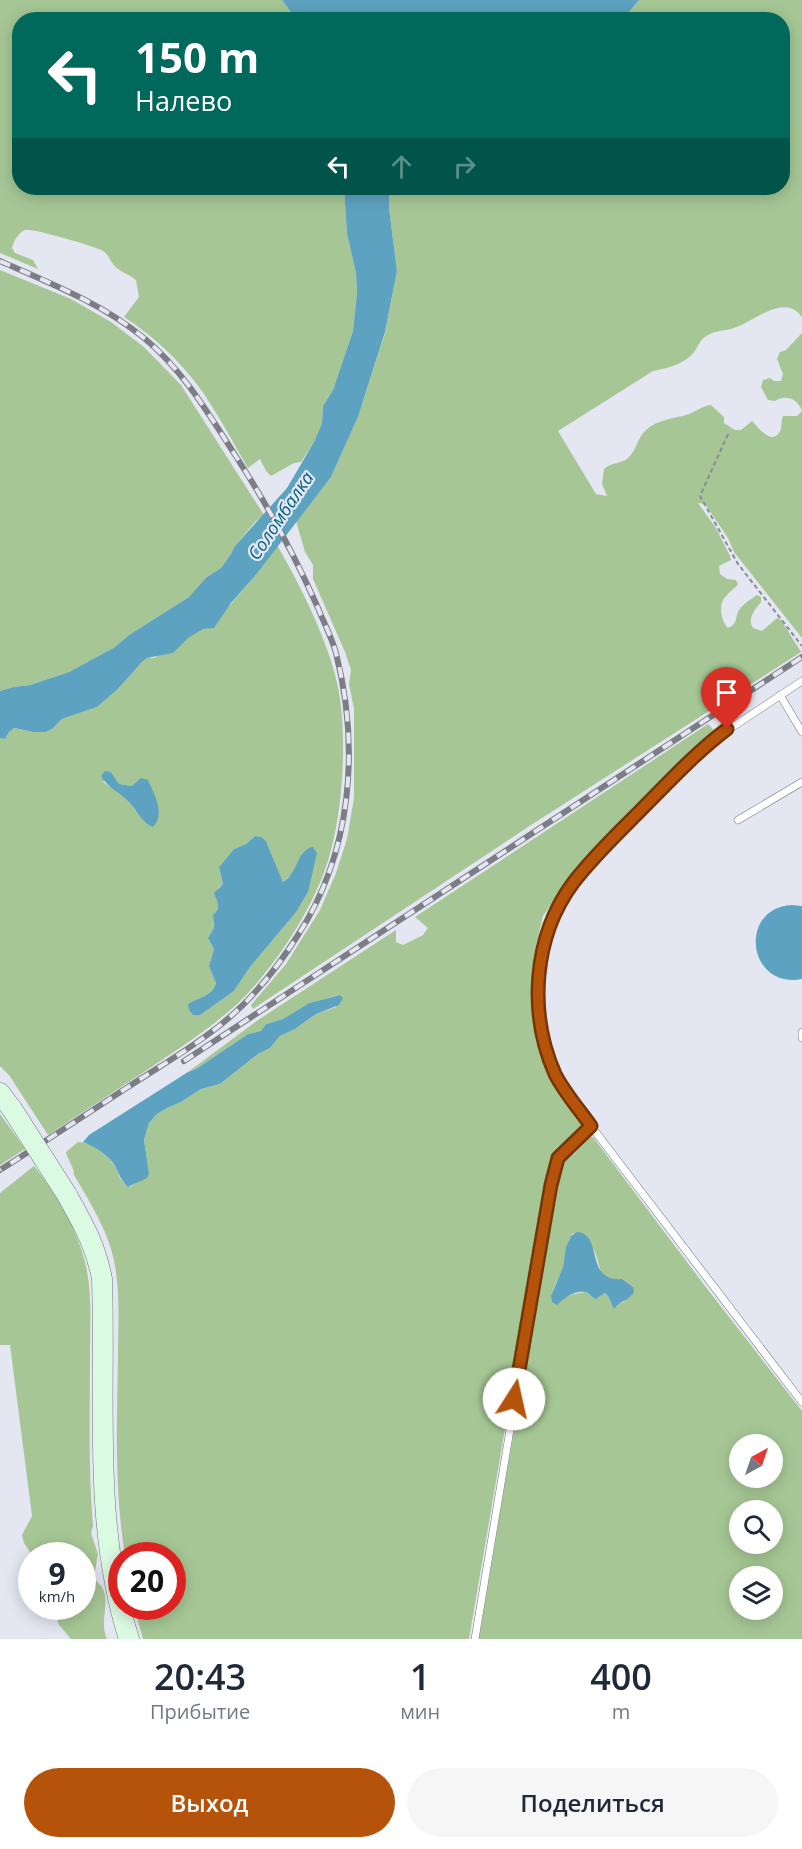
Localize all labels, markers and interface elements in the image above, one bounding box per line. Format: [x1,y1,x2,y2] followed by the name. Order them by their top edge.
[135,28,259,85] text: 150 m
[36,36,114,114] icon: left
[135,82,232,119] text: Налево
[322,150,355,183] icon: left
[385,150,418,183] icon: ahead
[448,150,481,183] icon: right
[242,467,319,564] water label: Соломбалка
[701,667,752,729] pin
[710,676,743,709] icon: arrive
[482,1367,546,1431] position arrow
[729,1434,783,1488] north arrow
[729,1434,783,1620] map controls
[729,1500,783,1554] button: search
[108,1542,186,1620] speed limit sign: 20
[48,1553,66,1594] text: 9
[729,1566,783,1620] button: layers
[39,1586,75,1606] text: km/h
[154,1652,246,1701] text: 20:43
[410,1652,430,1701] text: 1
[590,1652,652,1701] text: 400
[150,1698,250,1725] text: Прибытие
[400,1698,440,1725] text: мин
[612,1698,630,1725] text: m
[24,1768,395,1837] button: Выход
[407,1768,778,1837] button: Поделиться

